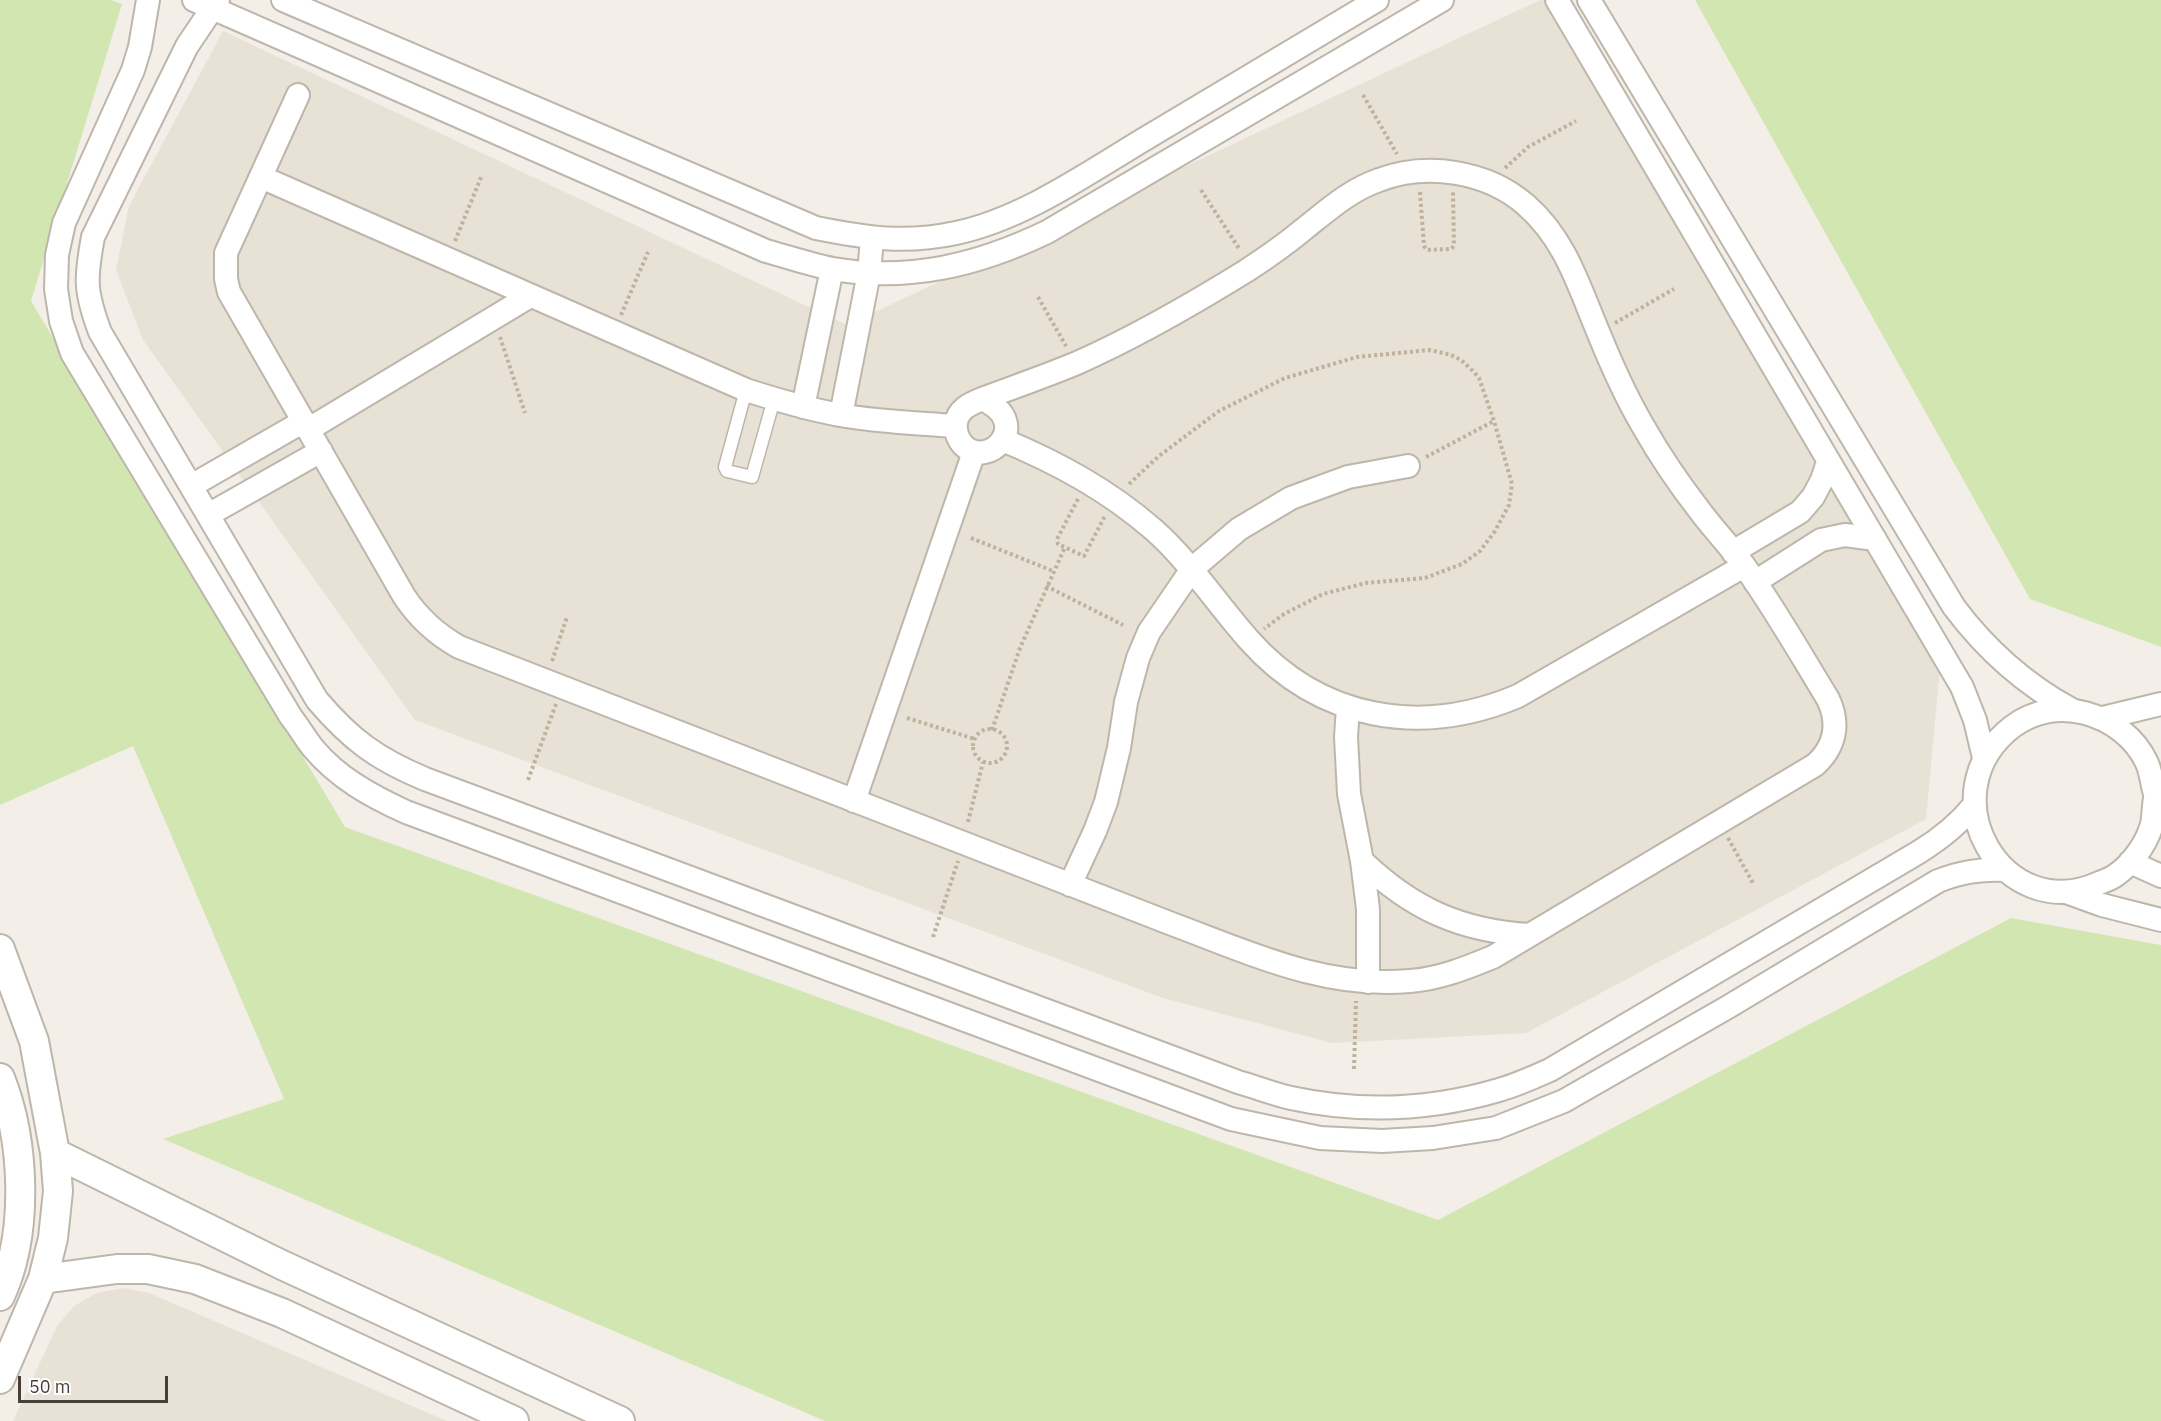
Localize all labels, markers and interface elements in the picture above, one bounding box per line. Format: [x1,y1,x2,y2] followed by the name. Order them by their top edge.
[21,1364,171,1402] scale bar
[29,1375,71,1398] text: 50 m

